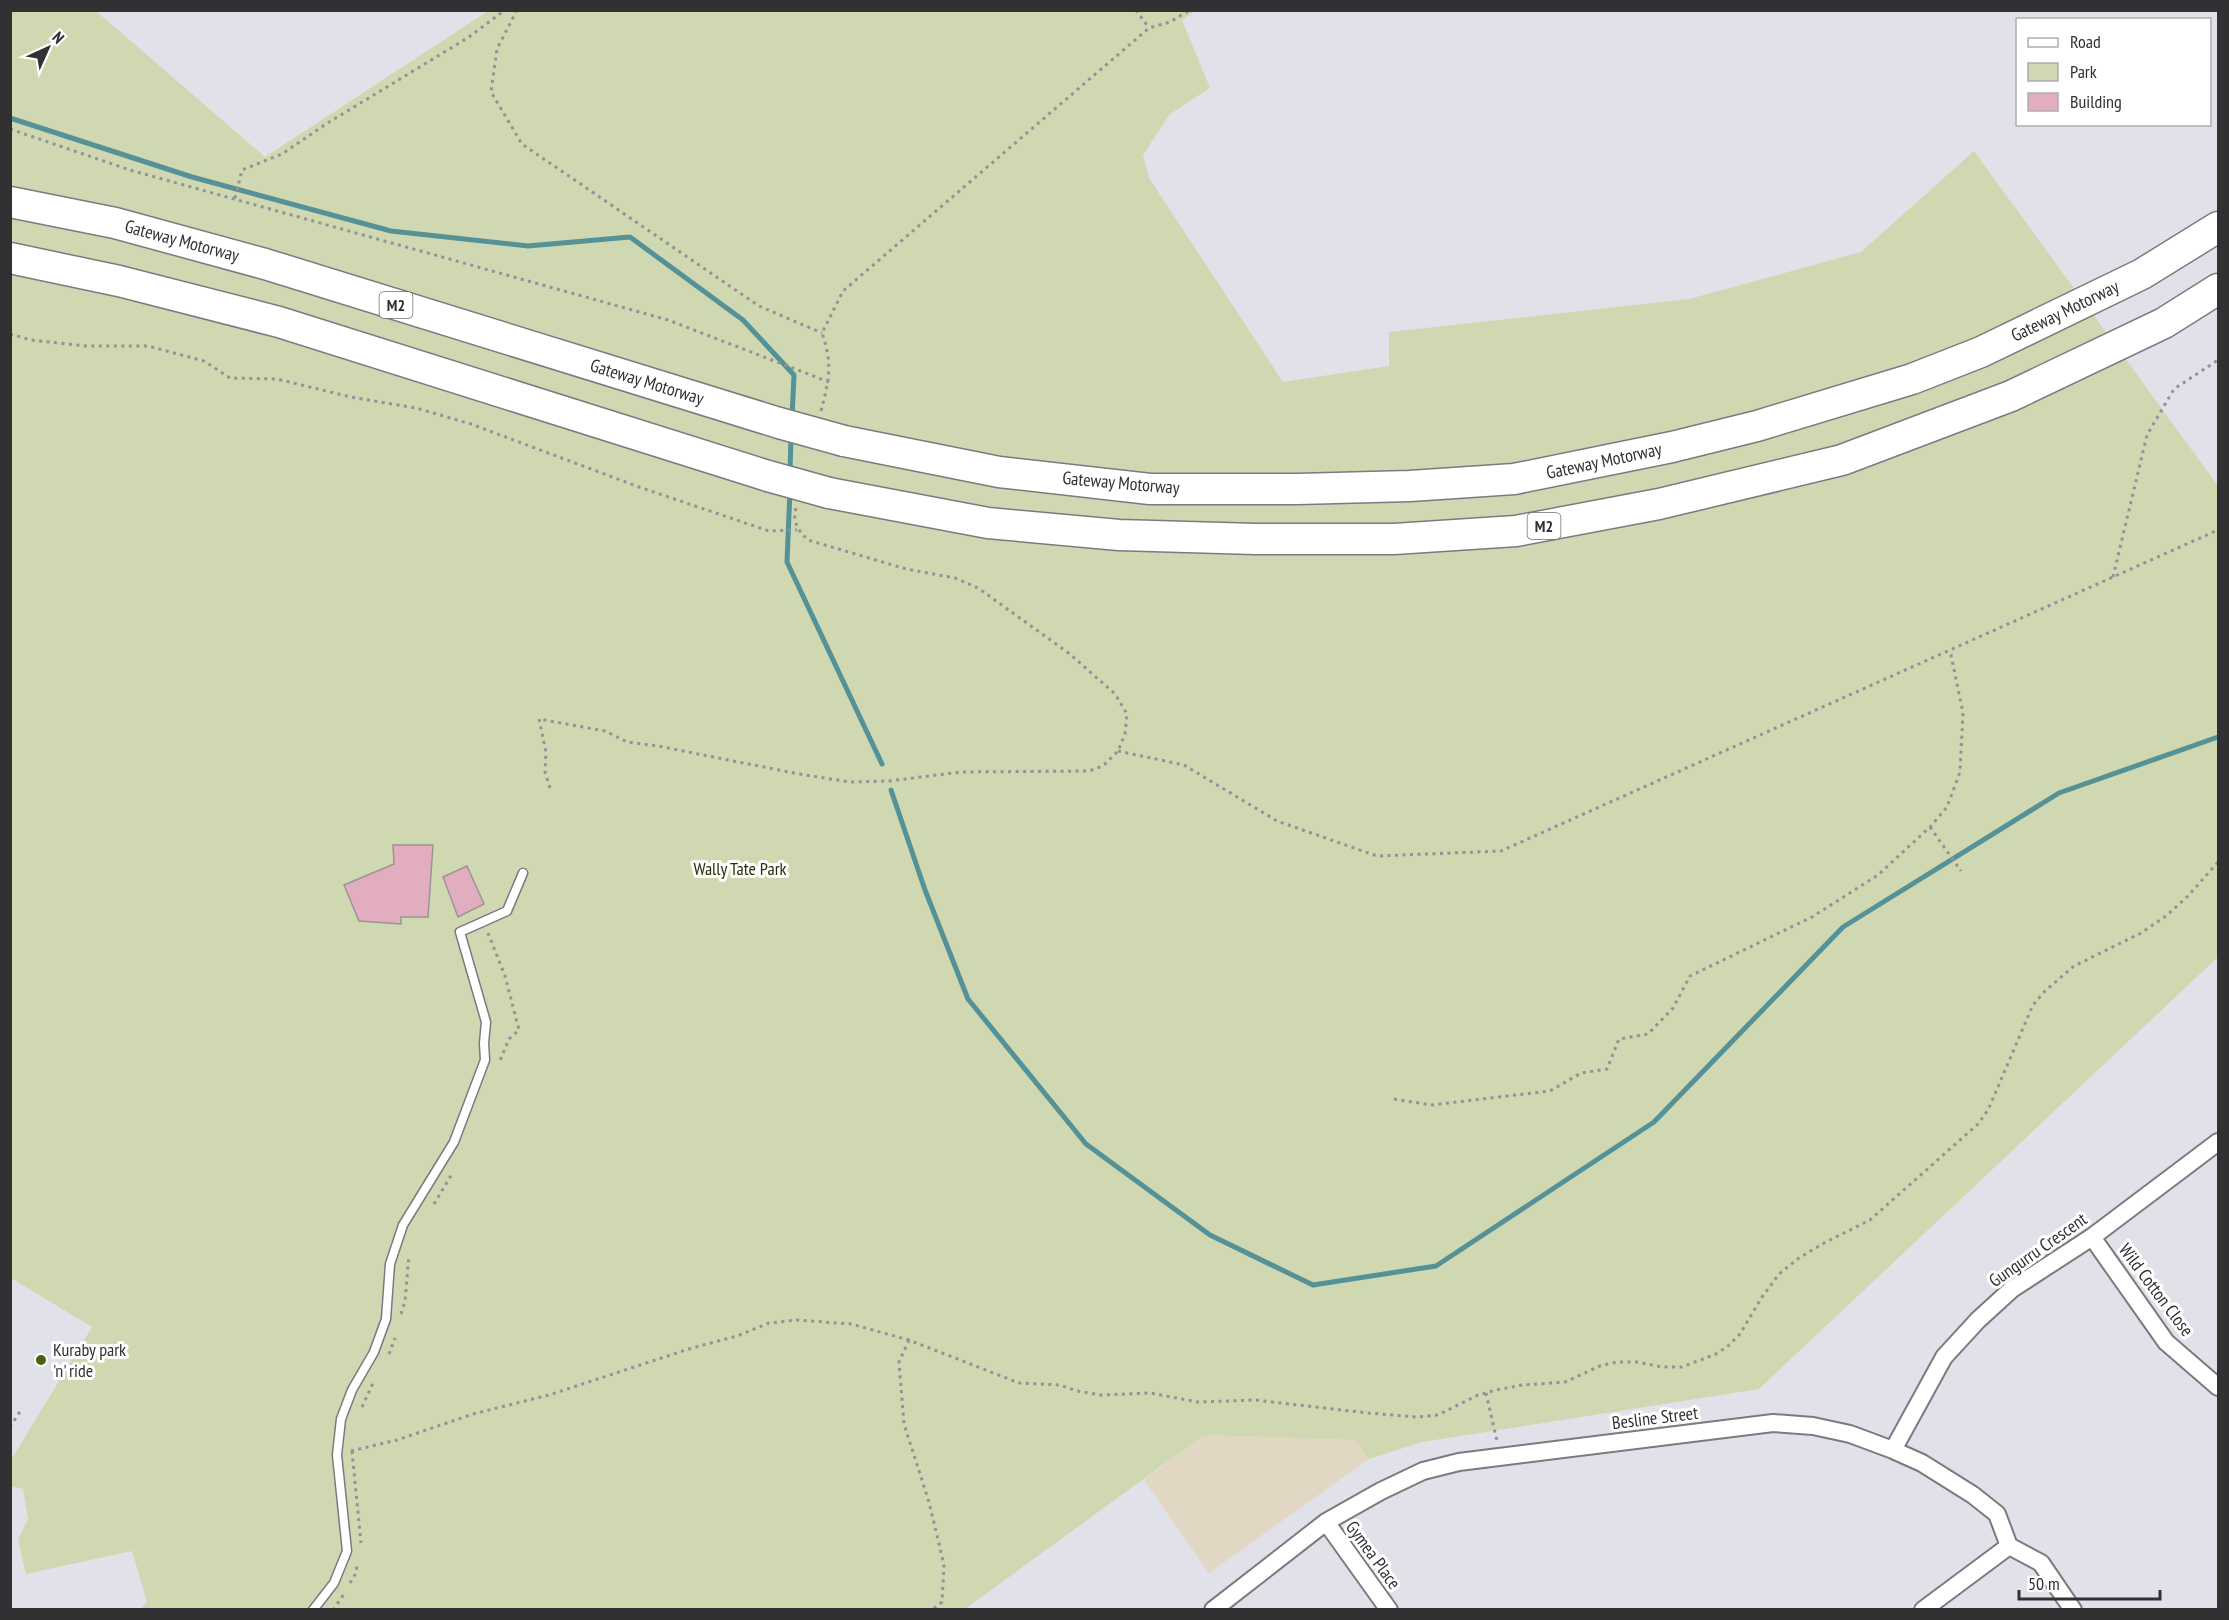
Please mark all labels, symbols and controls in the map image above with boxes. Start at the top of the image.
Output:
north arrow [18,18,78,78]
legend [2016,18,2211,126]
text: N [48,27,69,48]
text: Road [2070,30,2101,53]
text: Park [2070,60,2097,83]
text: Building [2070,90,2122,113]
street label: Gateway Motorway [122,214,242,267]
street label: Gateway Motorway [2007,274,2123,347]
road number: M2 [380,292,412,318]
street label: Gateway Motorway [588,353,707,410]
street label: Gateway Motorway [1544,437,1664,484]
street label: Gateway Motorway [1062,466,1181,499]
road number: M2 [1528,513,1560,539]
park label: Wally Tate Park [693,857,787,880]
street label: Gungurru Crescent [1984,1207,2091,1292]
street label: Wild Cotton Close [2114,1239,2199,1341]
place label: Kuraby park 'n' ride [53,1338,126,1382]
marker: Kuraby park 'n' ride [34,1353,48,1367]
street label: Besline Street [1611,1401,1699,1434]
street label: Gymea Place [1341,1516,1406,1593]
scale bar [2019,1563,2160,1601]
text: 50 m [2028,1572,2060,1595]

